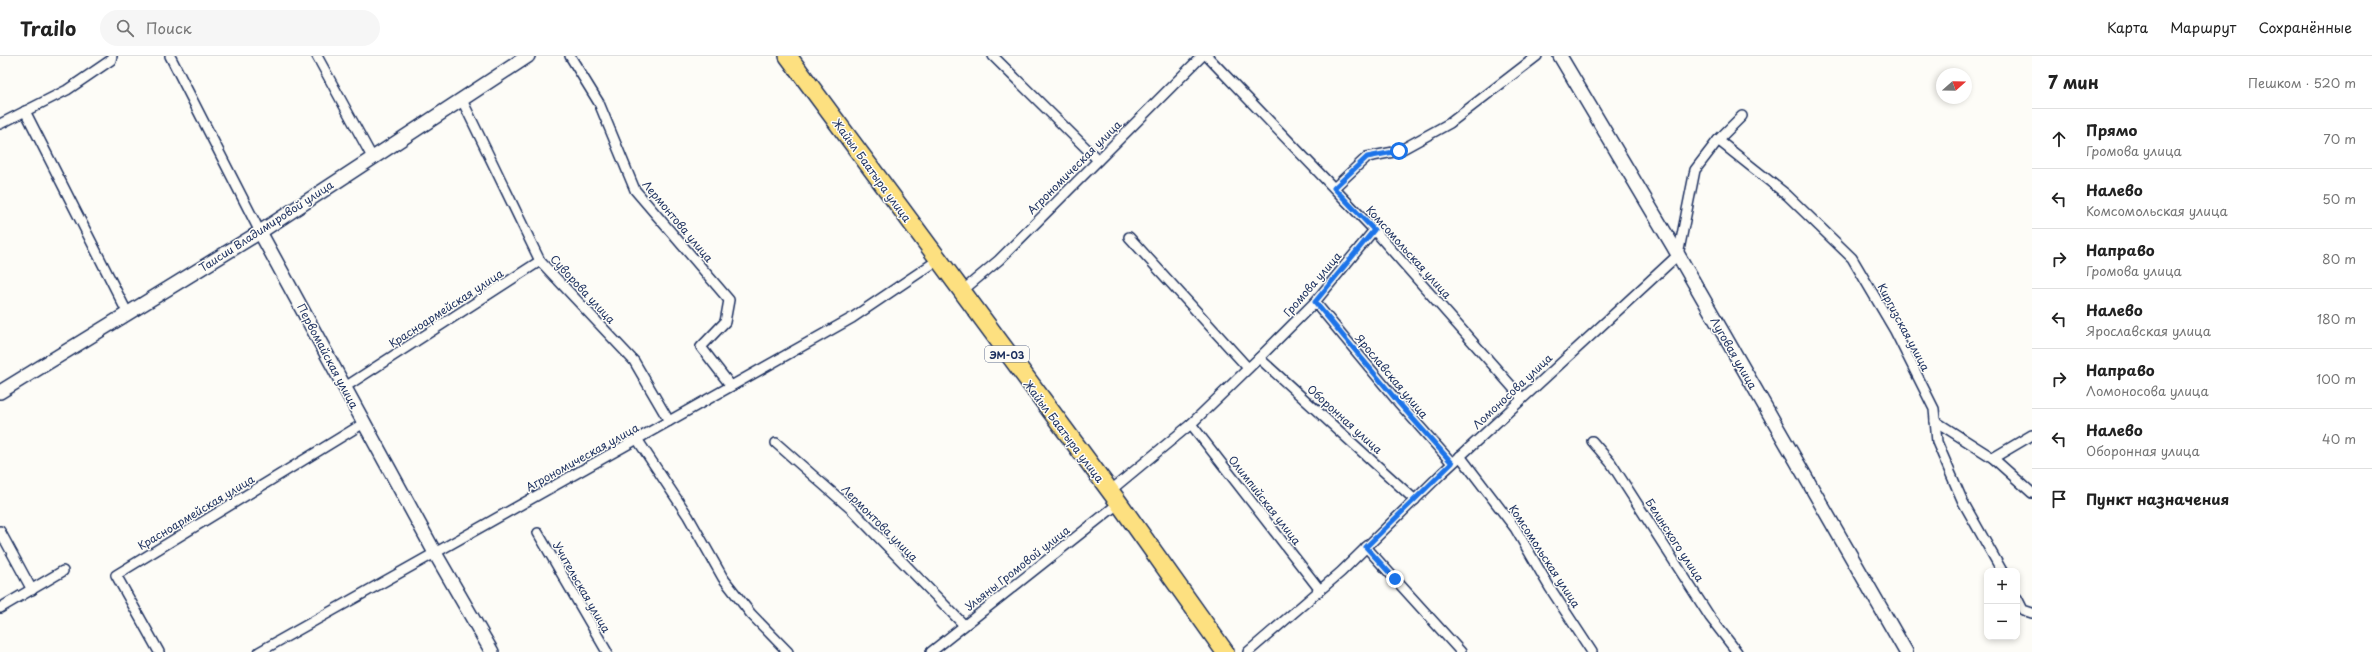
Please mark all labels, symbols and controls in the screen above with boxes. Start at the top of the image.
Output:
search box [100,10,380,46]
text: Trailo [20,14,76,42]
text: Поиск [146,16,192,39]
icon: search [114,17,136,39]
text: Карта [2107,17,2148,38]
text: Маршрут [2170,17,2236,38]
text: Сохранённые [2258,17,2352,38]
north arrow [1936,68,1972,104]
text: 7 мин [2048,69,2099,95]
text: Пешком · 520 m [2248,73,2356,92]
street label: Жайыл Баатыра улица [829,115,916,225]
street label: Агрономическая улица [1023,116,1125,218]
text: Прямо [2086,118,2137,141]
icon: ahead [2048,128,2070,150]
text: 70 m [2323,129,2356,148]
text: Громова улица [2086,141,2182,160]
route start [1390,142,1408,160]
street label: Таисии Владимировой улица [195,176,337,276]
street label: Лермонтова улица [639,176,717,266]
text: Налево [2086,178,2143,201]
icon: left [2048,188,2070,210]
text: 50 m [2322,189,2356,208]
text: Комсомольская улица [2086,201,2228,220]
street label: Комсомольская улица [1363,202,1455,302]
text: Направо [2086,238,2155,261]
street label: Громова улица [1279,248,1345,320]
icon: right [2048,248,2070,270]
text: 80 m [2322,249,2356,268]
street label: Суворова улица [547,251,620,327]
text: Громова улица [2086,261,2182,280]
street label: Красноармейская улица [385,264,507,351]
street label: Киргизская улица [1874,280,1934,374]
text: Налево [2086,298,2143,321]
street label: Первомайская улица [293,300,363,412]
icon: left [2048,308,2070,330]
text: 180 m [2317,309,2356,328]
street label: Луговая улица [1706,314,1762,392]
text: Ярославская улица [2086,321,2211,340]
street label: Ярославская улица [1351,329,1433,422]
road number: ЭМ-03 [985,346,1029,362]
street label: Ломоносова улица [1468,349,1556,433]
text: Направо [2086,358,2155,381]
icon: right [2048,368,2070,390]
text: 100 m [2316,369,2356,388]
street label: Жайыл Баатыра улица [1020,376,1108,486]
street label: Оборонная улица [1304,381,1386,458]
text: Ломоносова улица [2086,381,2209,400]
text: Налево [2086,418,2143,441]
street label: Агрономическая улица [522,419,642,495]
icon: left [2048,428,2070,450]
text: 40 m [2322,429,2356,448]
text: Оборонная улица [2086,441,2200,460]
street label: Олимпийская улица [1225,452,1305,548]
street label: Красноармейская улица [134,470,258,554]
street label: Лермонтова улица [838,481,922,565]
text: Пункт назначения [2086,487,2229,510]
icon: arrive [2048,488,2070,510]
street label: Белинского улица [1642,495,1708,585]
street label: Комсомольская улица [1505,501,1585,611]
street label: Ульяны Громовой улица [961,522,1073,614]
street label: Учительская улица [549,538,615,636]
map controls [1984,568,2020,640]
button: + [1984,568,2020,604]
route end [1386,570,1404,588]
button: − [1984,604,2020,640]

